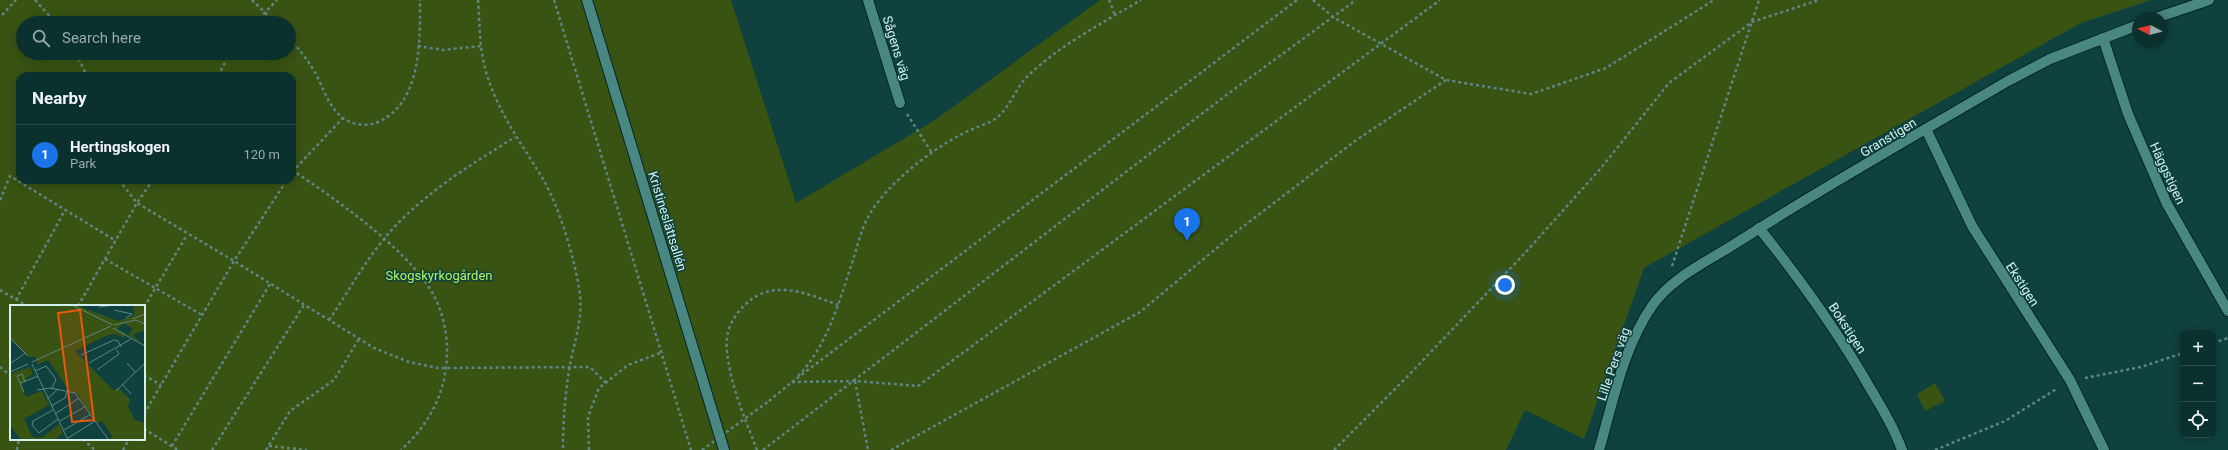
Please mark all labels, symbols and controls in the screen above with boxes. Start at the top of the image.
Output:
north arrow [2132,12,2168,48]
street label: Sågens väg [880,14,913,82]
search box [16,16,296,60]
icon: search [30,27,52,49]
text: Search here [62,29,141,47]
text: Nearby [32,88,87,108]
street label: Granstigen [1857,115,1919,160]
text: Hertingskogen [70,138,170,156]
street label: Häggstigen [2147,140,2188,206]
text: 1 [41,147,49,162]
text: 120 m [243,147,280,162]
text: Park [70,156,96,171]
street label: Kristineslättsallén [645,169,690,273]
pin: 1 [1174,208,1200,241]
street label: Ekstigen [2003,259,2042,309]
park label: Skogskyrkogården [386,268,492,283]
your location [1495,275,1515,295]
street label: Bokstigen [1826,300,1870,357]
inset map [10,305,145,440]
street label: Lille Pers väg [1594,326,1633,403]
map controls [2180,330,2216,438]
button: + [2180,330,2216,366]
button: − [2180,366,2216,402]
button: locate [2180,402,2216,438]

